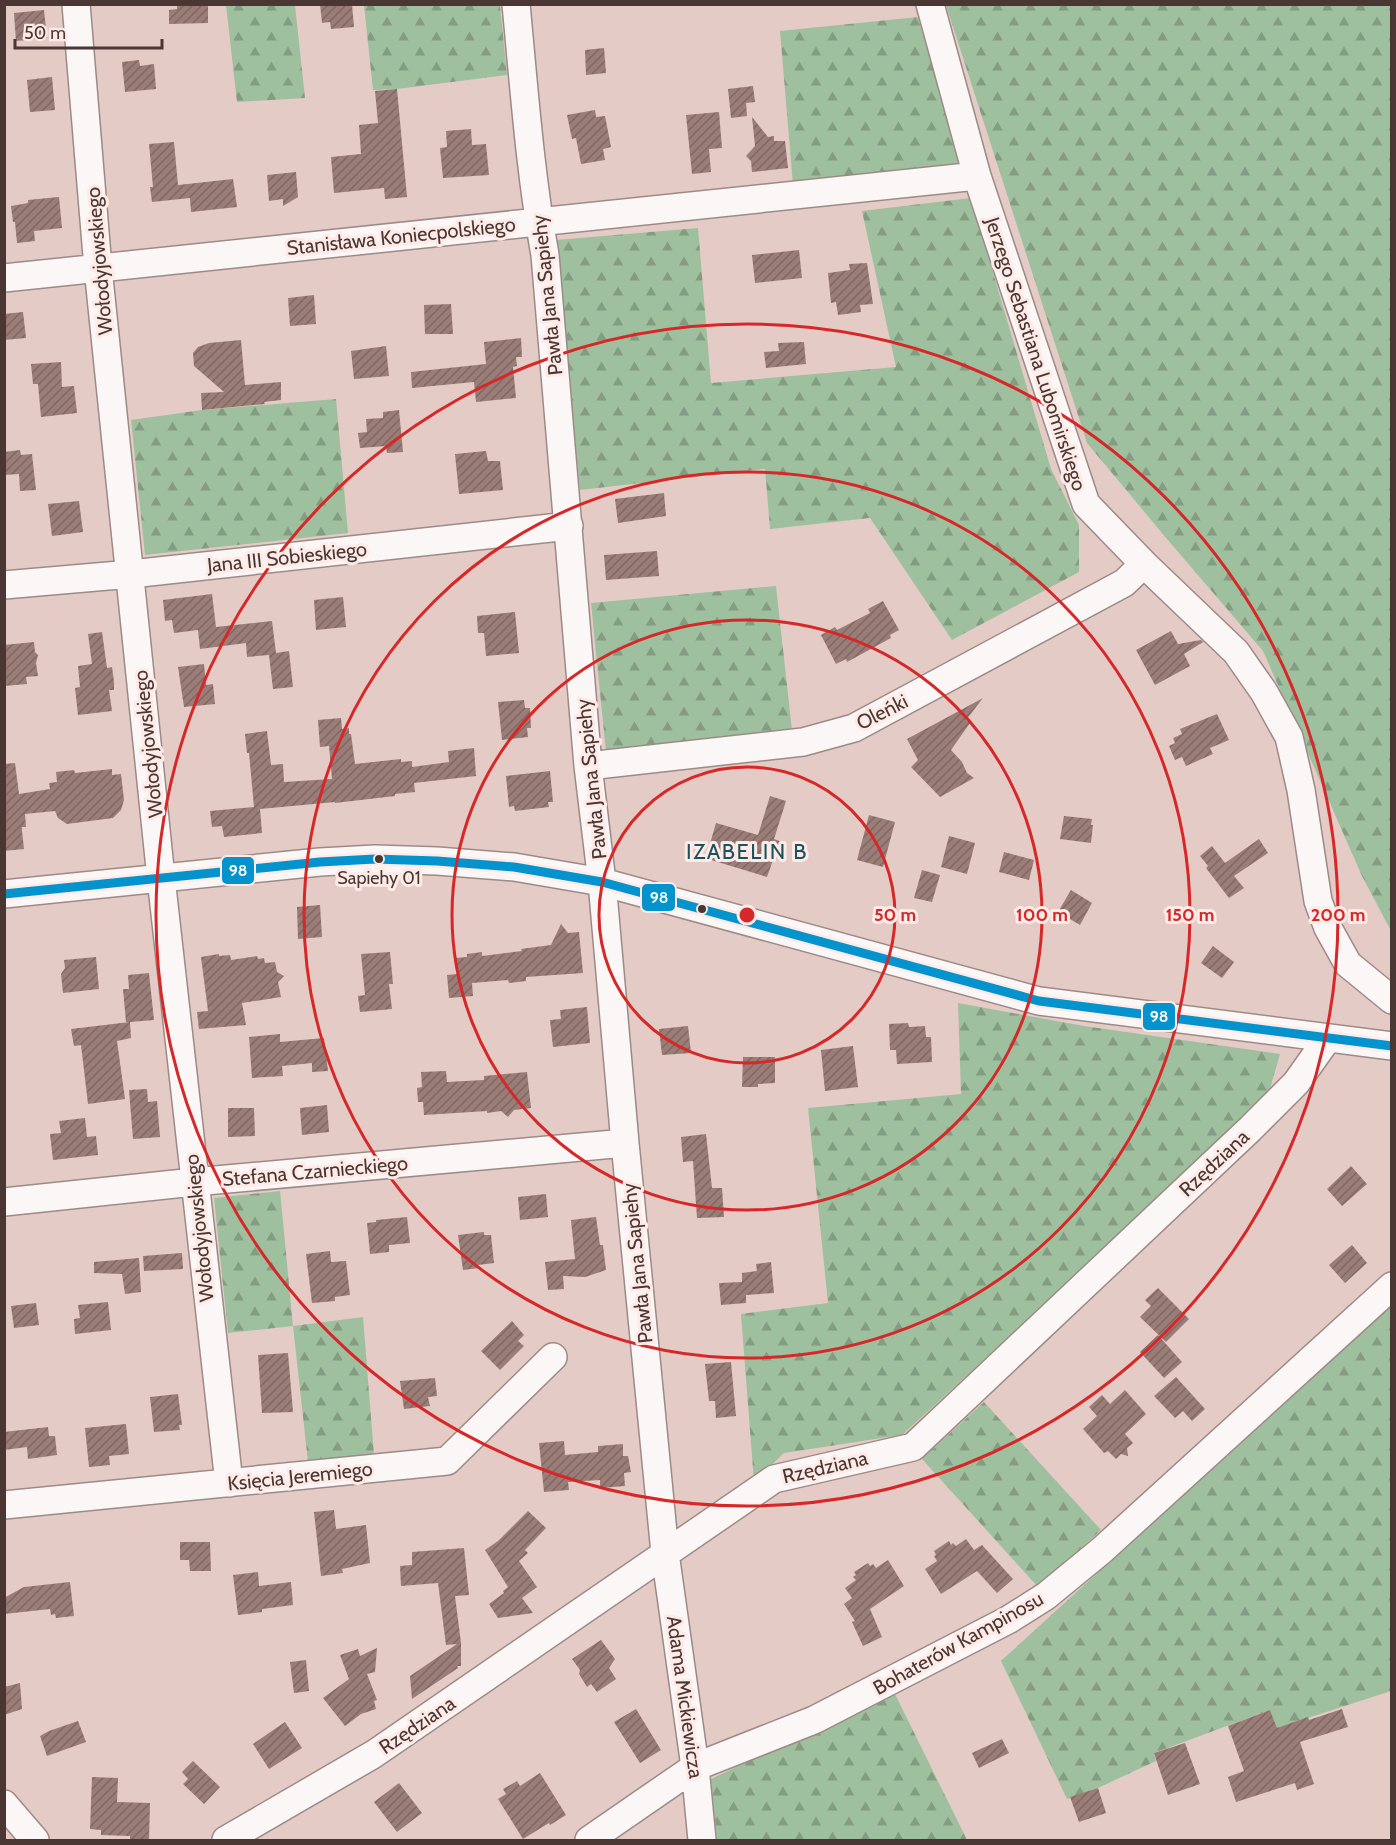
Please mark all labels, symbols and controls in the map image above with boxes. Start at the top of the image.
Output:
scale bar [15,12,162,50]
text: 50 m [24,22,66,44]
street label: Wołodyjowskiego [81,186,117,336]
street label: Stanisława Koniecpolskiego [285,212,517,260]
street label: Jerzego Sebastiana Lubomirskiego [980,213,1092,494]
street label: Pawła Jana Sapiehy [527,214,567,376]
street label: Jana III Sobieskiego [205,537,368,577]
street label: Wołodyjowskiego [128,669,168,819]
street label: Oleńki [852,689,912,735]
street label: Pawła Jana Sapiehy [571,698,611,860]
district label: IZABELIN B [686,838,808,865]
marker: Sapiehy 01 [373,853,385,865]
line badge: 98 [221,856,255,885]
text: 98 [229,861,247,880]
place label: Sapiehy 01 [337,867,421,889]
line badge: 98 [641,883,676,912]
text: 98 [650,888,668,907]
unlabelled marker [696,903,708,915]
text: 50 m [874,904,916,926]
text: 100 m [1016,904,1068,926]
text: 150 m [1166,904,1214,926]
text: 200 m [1311,904,1365,926]
centre of rings [737,905,757,925]
line badge: 98 [1142,1002,1176,1031]
text: 98 [1150,1007,1168,1026]
street label: Rzędziana [1174,1124,1254,1201]
street label: Stefana Czarnieckiego [221,1151,409,1191]
street label: Wołodyjowskiego [179,1153,219,1303]
street label: Pawła Jana Sapiehy [617,1182,657,1344]
street label: Rzędziana [780,1445,870,1488]
street label: Księcia Jeremiego [226,1456,374,1496]
street label: Bohaterów Kampinosu [869,1586,1047,1700]
street label: Adama Mickiewicza [662,1614,708,1780]
street label: Rzędziana [374,1691,460,1759]

